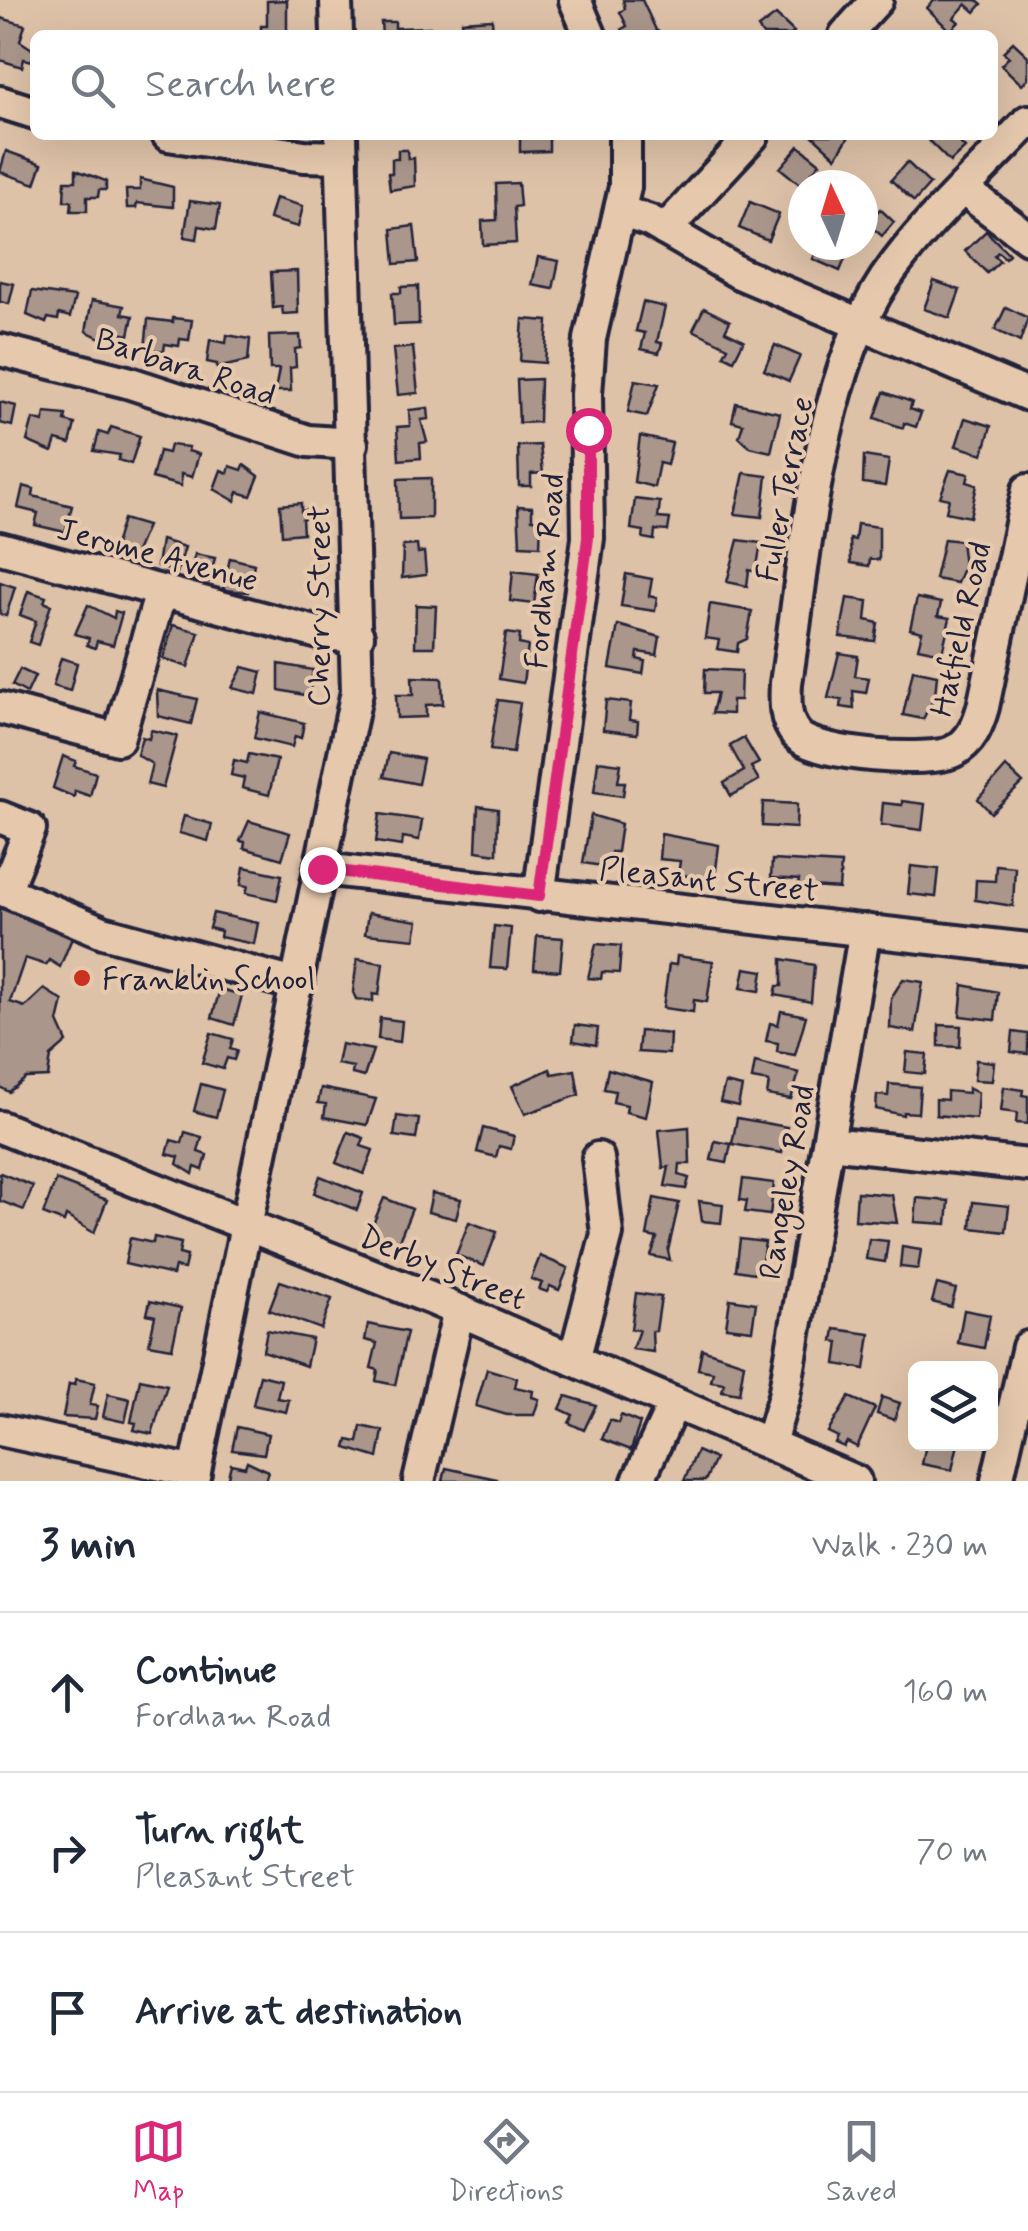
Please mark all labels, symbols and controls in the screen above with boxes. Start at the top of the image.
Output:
search box [30,30,998,140]
icon: search [65,58,120,113]
text: Search here [145,61,336,110]
north arrow [788,170,878,260]
street label: Barbara Road [90,319,281,417]
street label: Fuller Terrace [747,393,825,586]
route start [566,408,612,454]
street label: Fordham Road [517,472,575,671]
street label: Cherry Street [299,505,341,707]
street label: Jerome Avenue [53,509,262,603]
street label: Hatfield Road [921,538,1002,721]
route end [300,847,346,893]
street label: Pleasant Street [597,849,820,913]
place label: Franklin School [102,959,316,1001]
marker: Franklin School [71,967,93,989]
street label: Rangeley Road [750,1082,828,1283]
street label: Derby Street [353,1216,532,1321]
map controls [908,1361,998,1451]
button: layers [908,1361,998,1451]
text: 3 min [40,1519,137,1574]
text: Walk · 230 m [812,1525,988,1567]
text: Continue [135,1647,277,1696]
icon: ahead [40,1665,95,1720]
text: 160 m [903,1671,988,1713]
text: Fordham Road [135,1696,331,1738]
text: Turn right [135,1807,304,1856]
icon: right [40,1825,95,1880]
text: 70 m [916,1831,988,1873]
text: Pleasant Street [135,1856,355,1898]
icon: arrive [40,1985,95,2040]
text: Arrive at destination [135,1988,462,2037]
tab: Map [131,2114,186,2211]
tab: Directions [449,2114,564,2211]
tab: Saved [826,2114,897,2211]

